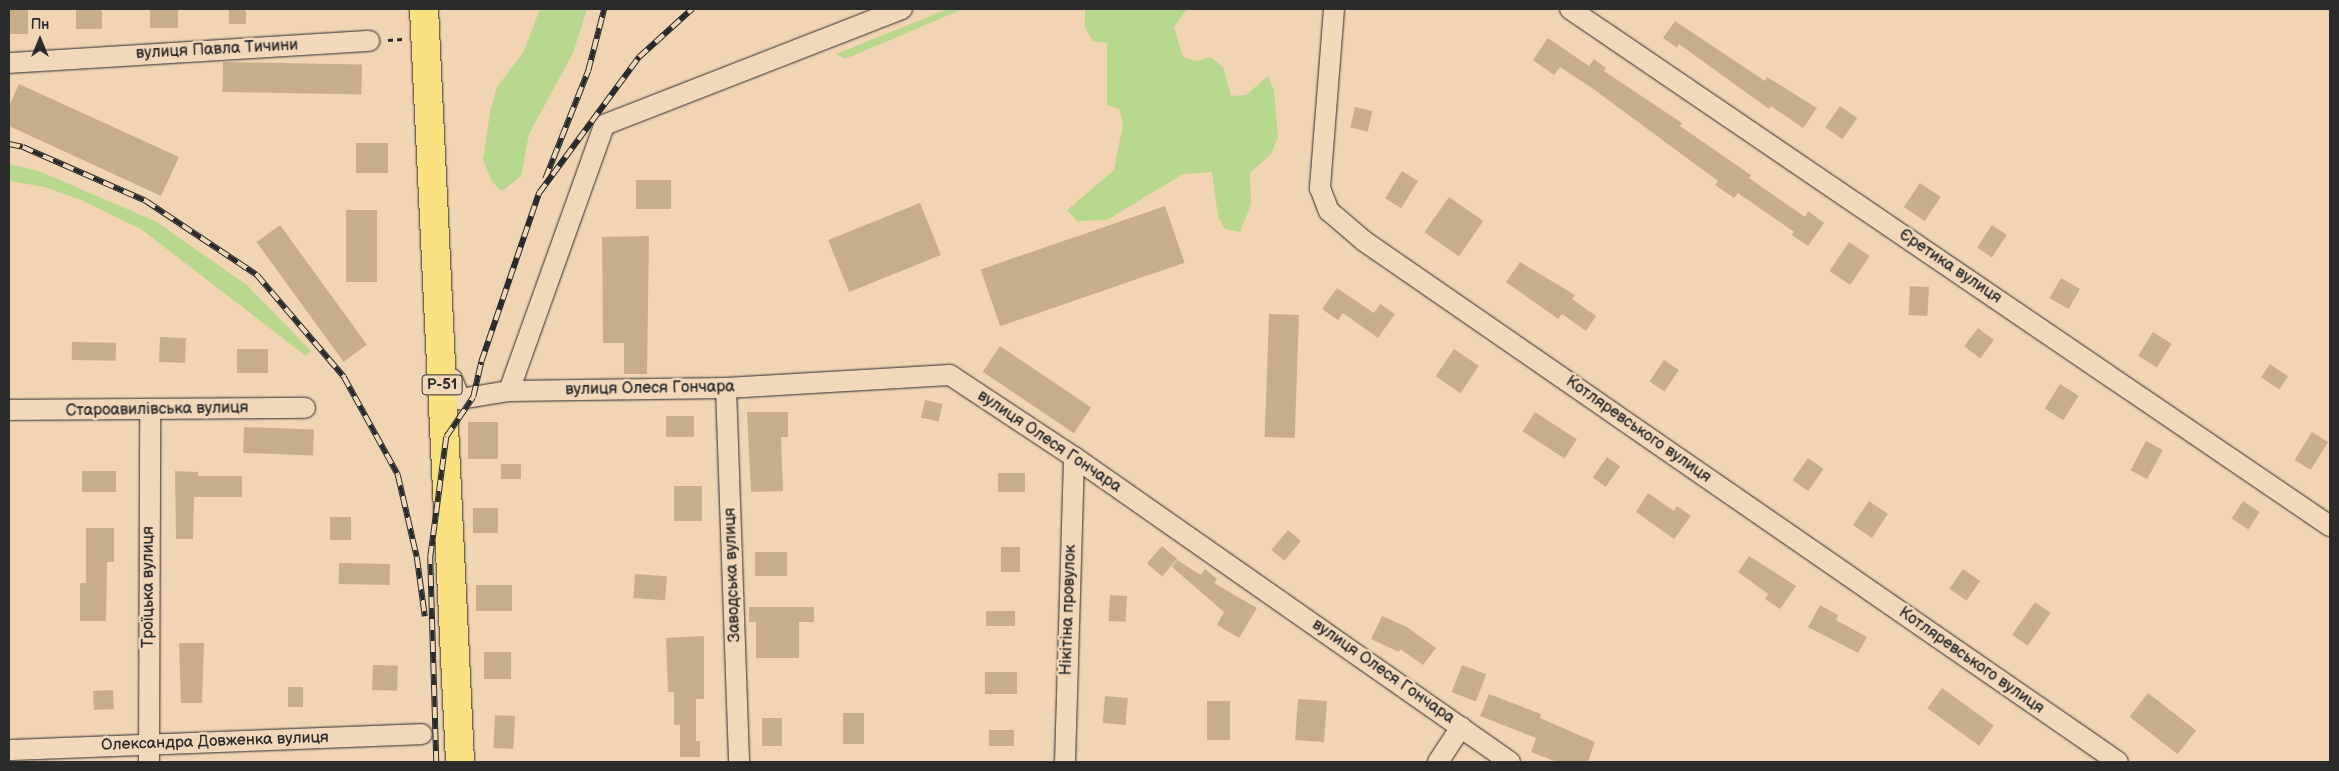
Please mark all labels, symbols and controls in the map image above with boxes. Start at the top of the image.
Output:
north arrow [15,15,65,65]
text: Пн [31,16,49,33]
street label: вулиця Павла Тичини [135,36,299,64]
street label: Єретика вулиця [1895,226,2005,308]
road number: Р-51 [421,372,463,398]
street label: Котляревського вулиця [1562,373,1714,487]
street label: вулиця Олеся Гончара [565,378,735,400]
street label: вулиця Олеся Гончара [973,387,1125,497]
street label: Староавилівська вулиця [65,399,249,421]
street label: Заводська вулиця [721,507,745,643]
street label: Троїцька вулиця [139,526,159,648]
street label: Нікітіна провулок [1057,544,1081,676]
street label: Котляревського вулиця [1895,604,2047,718]
street label: вулиця Олеся Гончара [1308,616,1458,728]
street label: Олександра Довженка вулиця [101,728,329,756]

